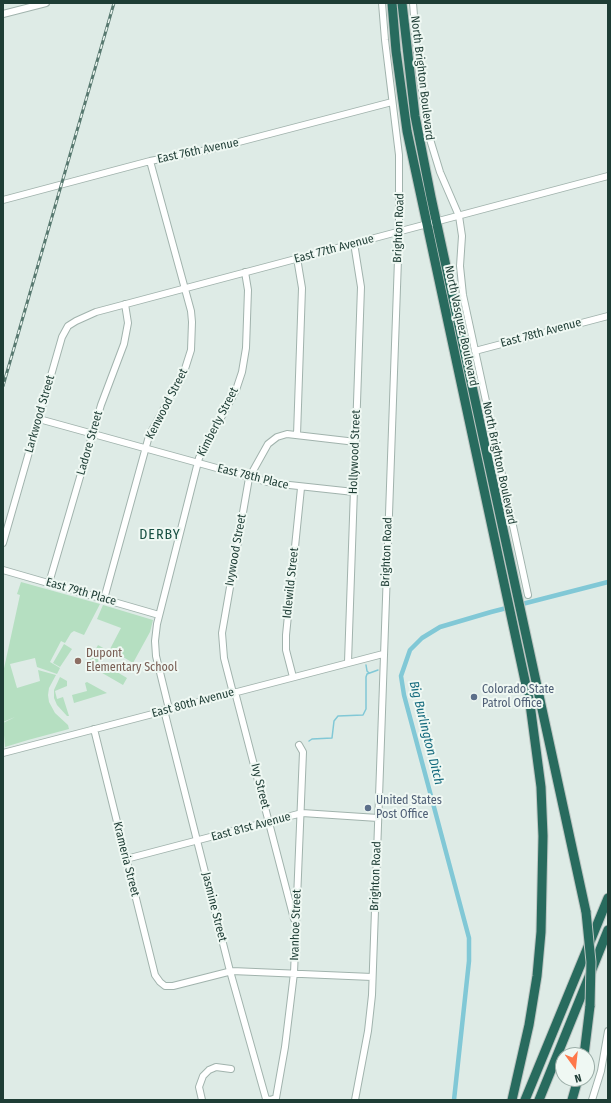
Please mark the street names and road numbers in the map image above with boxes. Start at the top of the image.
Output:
street label: North Brighton Boulevard [407,15,437,141]
street label: East 76th Avenue [156,135,240,167]
street label: Brighton Road [391,193,407,263]
street label: East 77th Avenue [293,231,375,267]
street label: North Vasquez Boulevard [441,264,481,388]
street label: East 78th Avenue [499,315,583,351]
street label: Kenwood Street [143,366,191,442]
street label: Larkwood Street [22,373,58,455]
street label: Kimberly Street [194,385,242,459]
street label: North Brighton Boulevard [479,400,519,526]
street label: Ladore Street [74,409,106,477]
street label: Hollywood Street [346,410,364,494]
street label: East 78th Place [216,461,290,493]
street label: Ivywood Street [223,513,249,587]
street label: Brighton Road [379,517,395,587]
street label: Idlewild Street [280,547,302,619]
street label: East 79th Place [44,575,118,609]
street label: East 80th Avenue [150,685,236,721]
street label: Ivy Street [247,762,273,810]
street label: East 81st Avenue [210,810,292,844]
street label: Krameria Street [110,820,142,898]
street label: Brighton Road [368,841,384,911]
street label: Jasmine Street [198,871,230,943]
street label: Ivanhoe Street [288,889,304,961]

